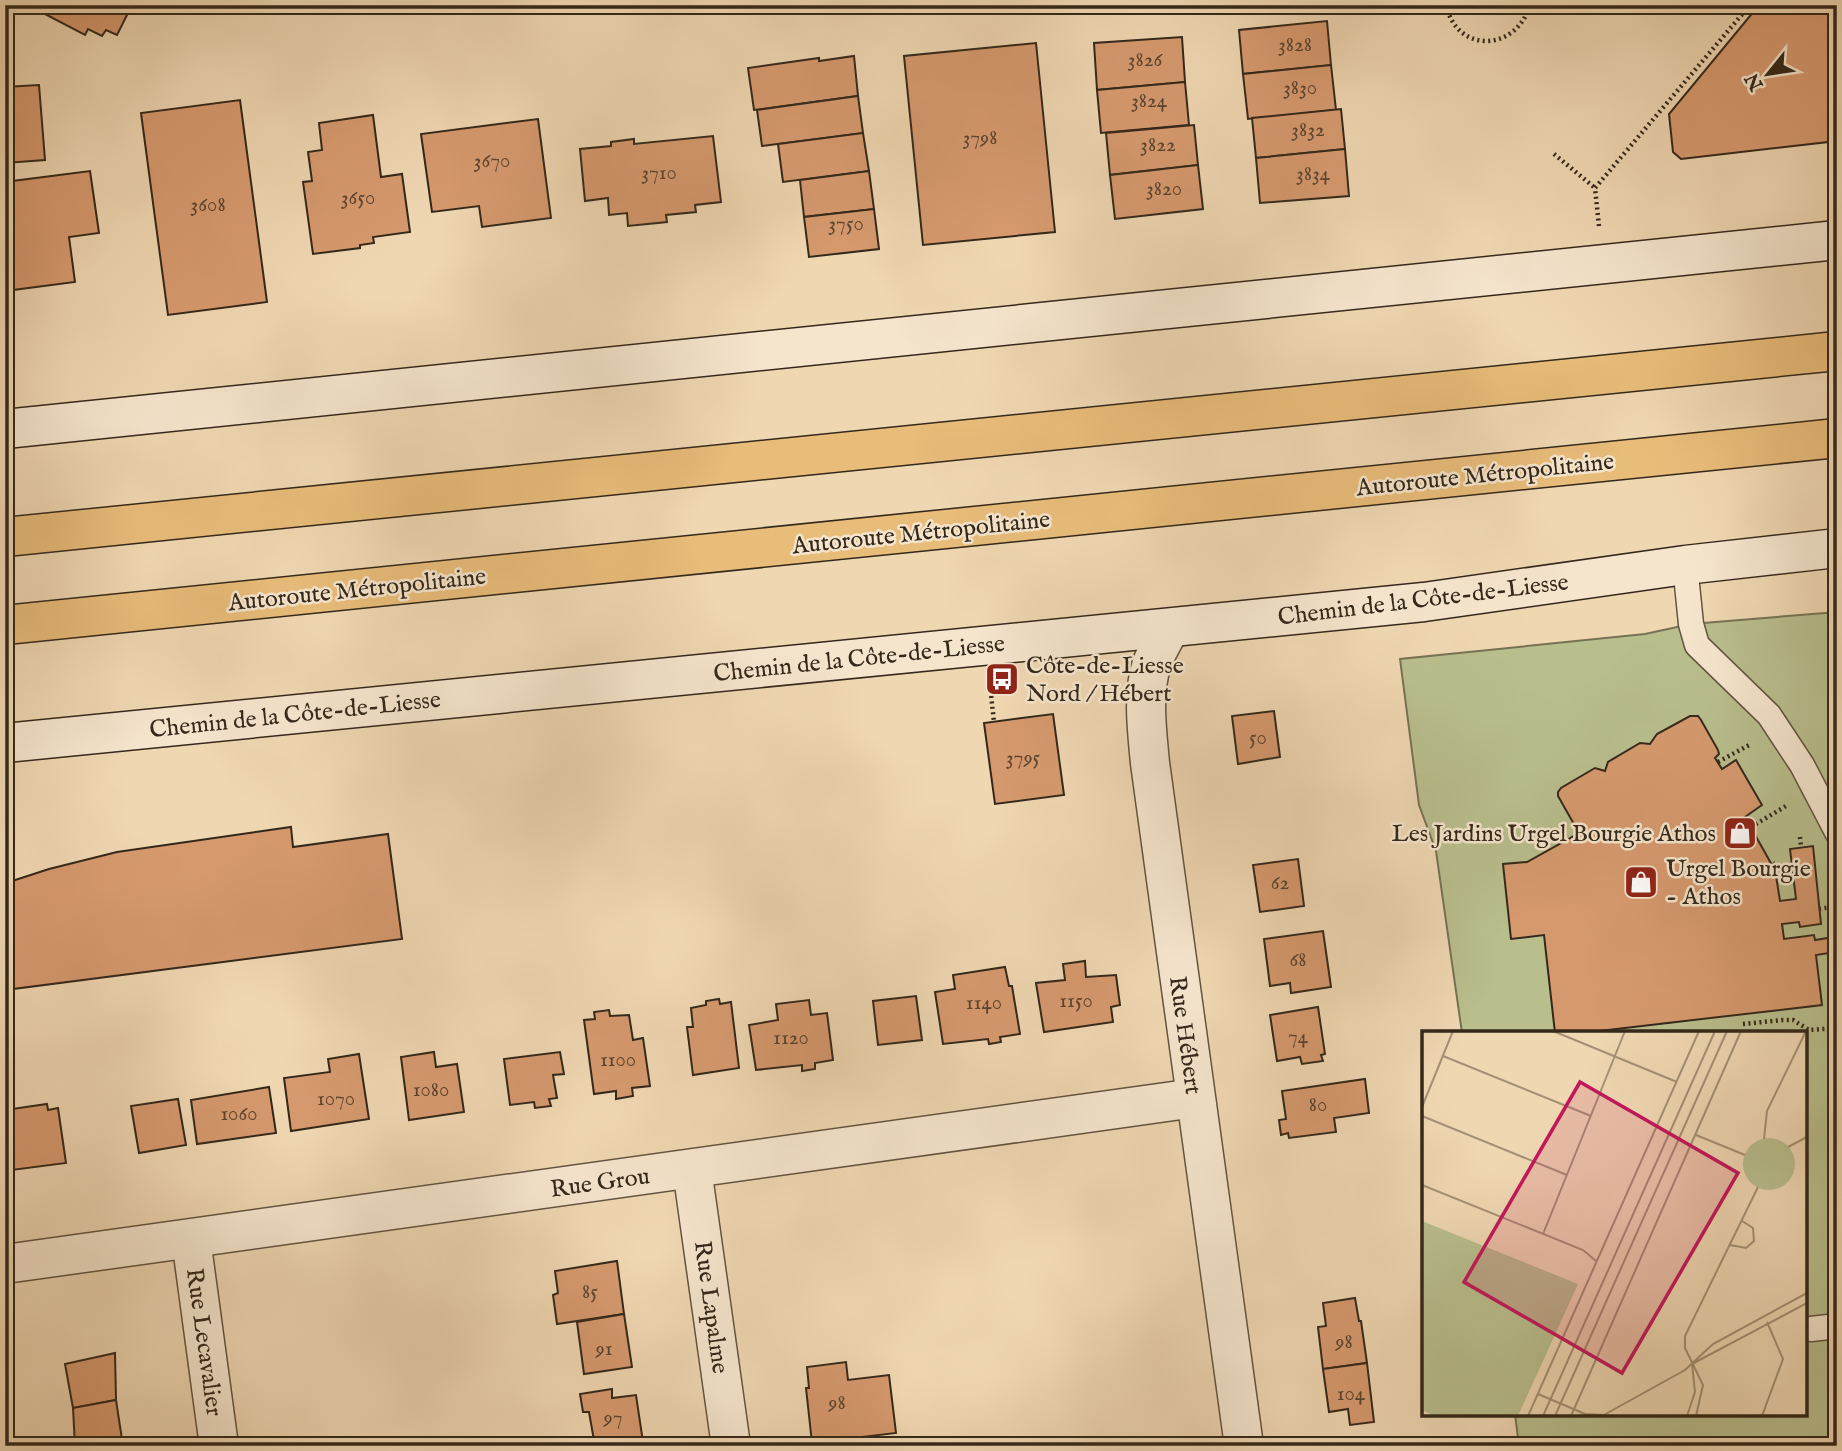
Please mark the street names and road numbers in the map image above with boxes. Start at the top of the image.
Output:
street label: Autoroute Métropolitaine [1354,447,1616,505]
street label: Autoroute Métropolitaine [790,505,1052,563]
street label: Autoroute Métropolitaine [226,562,488,620]
street label: Chemin de la Côte-de-Liesse [1276,567,1570,634]
street label: Chemin de la Côte-de-Liesse [712,629,1006,690]
street label: Chemin de la Côte-de-Liesse [148,685,442,746]
street label: Rue Hébert [1161,974,1208,1096]
street label: Rue Grou [549,1161,652,1206]
street label: Rue Lapalme [686,1239,735,1376]
street label: Rue Lecavalier [178,1266,229,1418]

